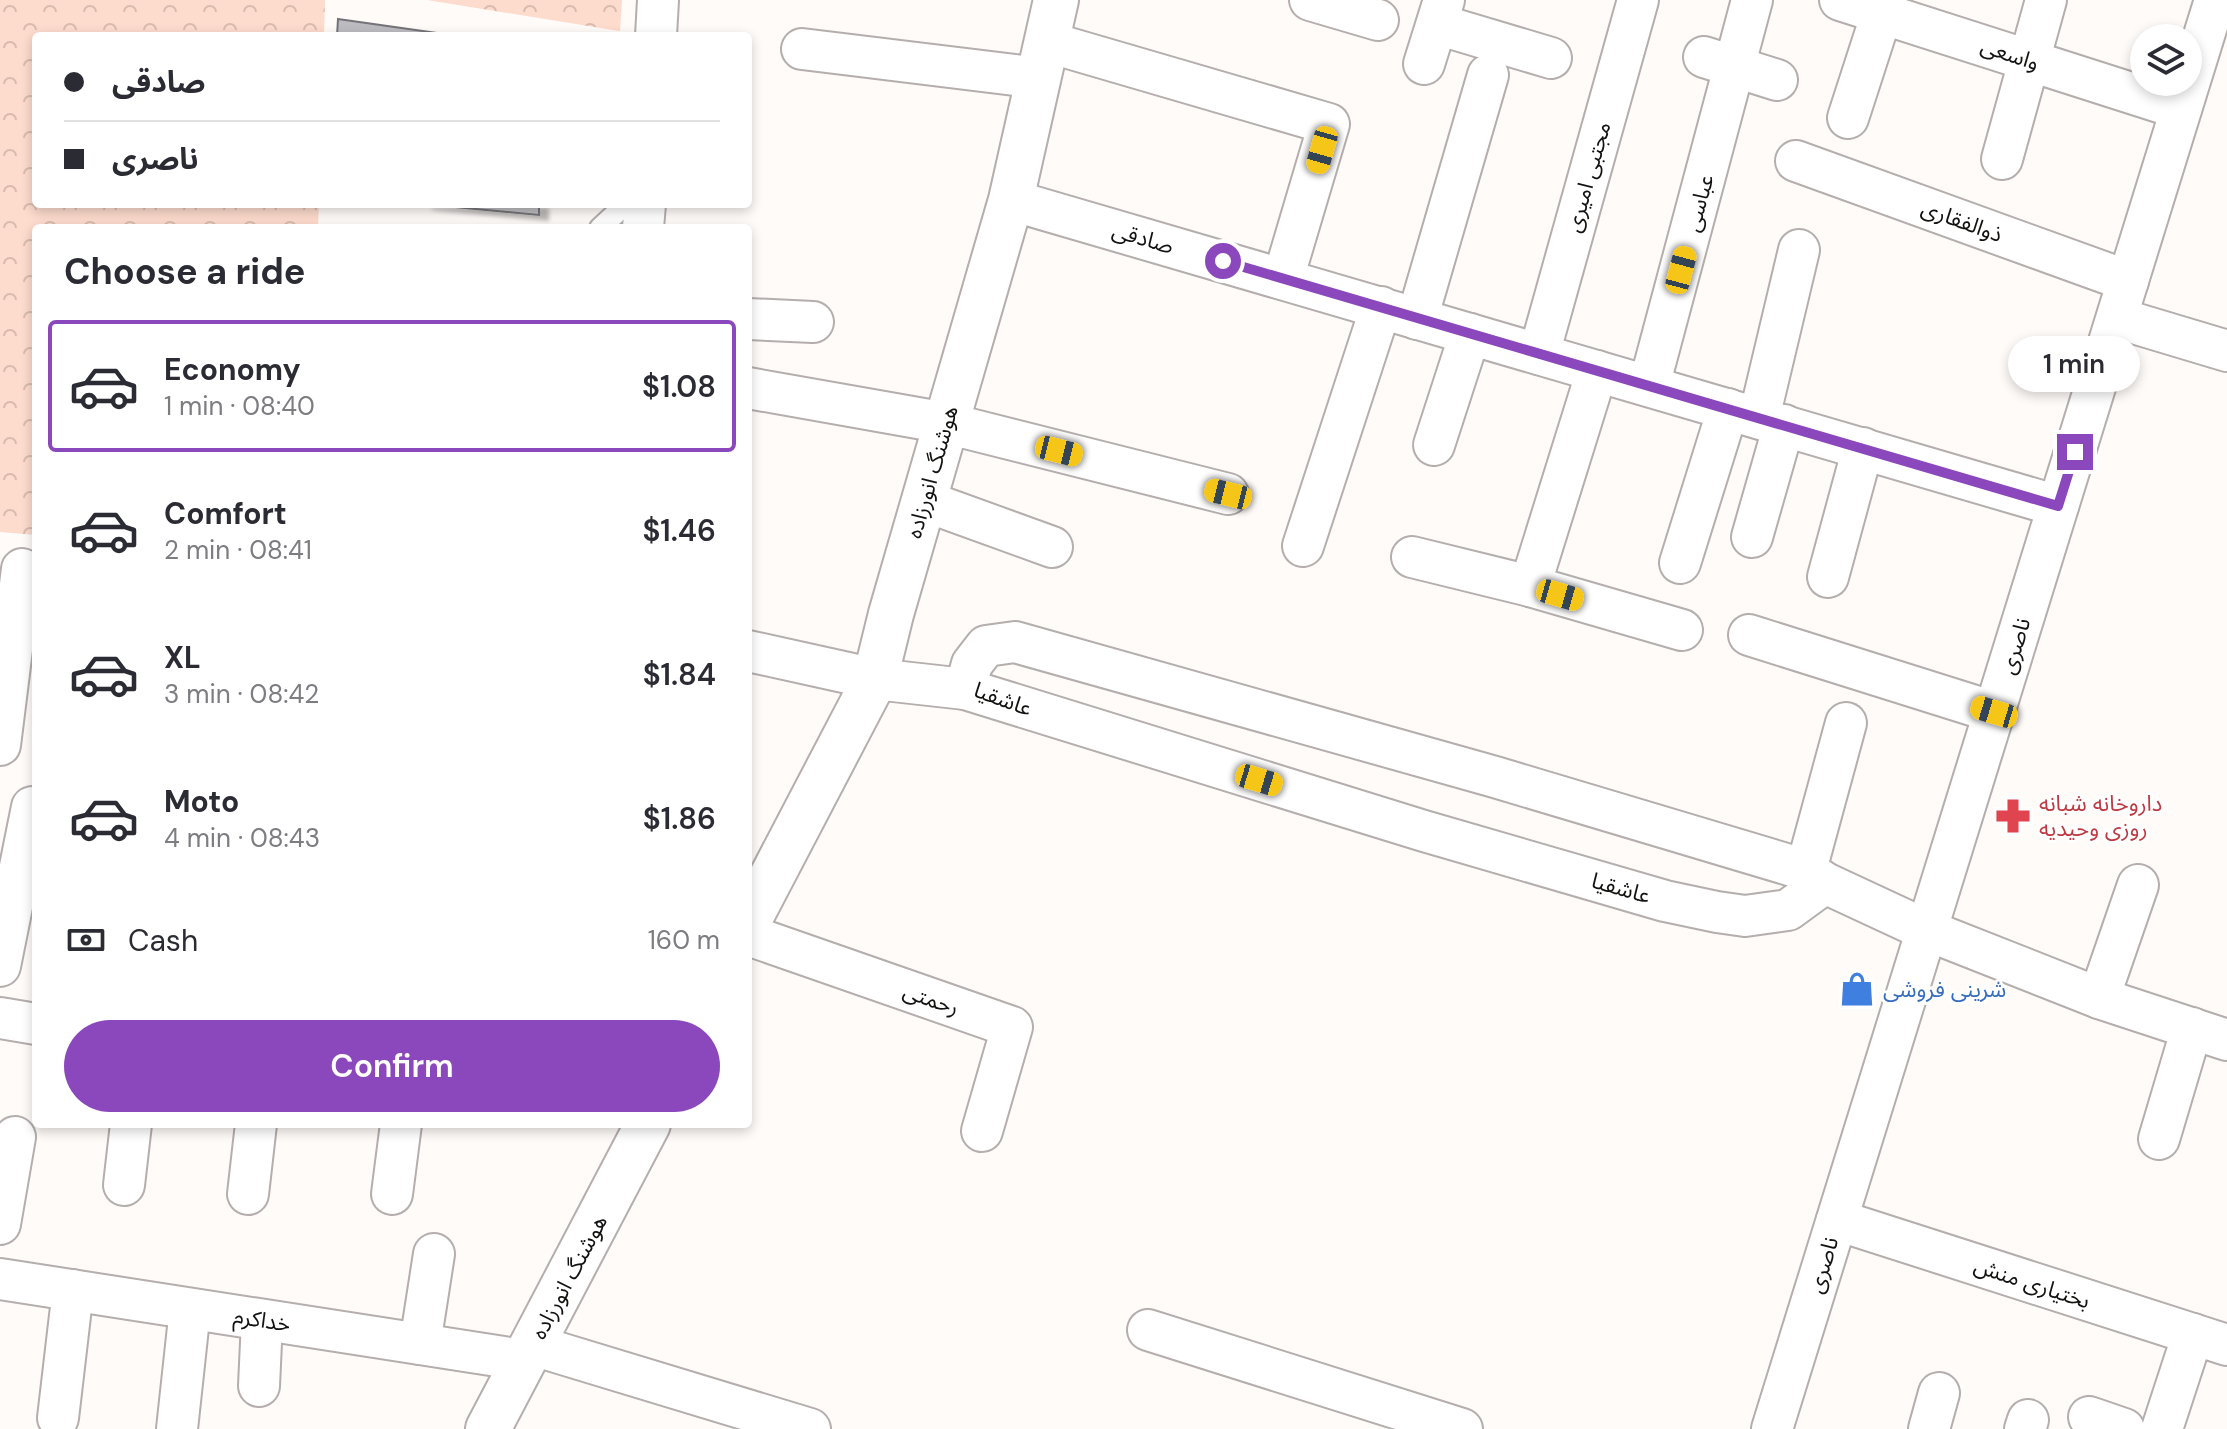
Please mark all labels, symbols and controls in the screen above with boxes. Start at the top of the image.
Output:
map controls [2130,24,2202,96]
button: layers [2130,24,2202,96]
street label: واسعی [1977,31,2043,77]
text: صادقی [112,62,205,101]
street label: مجتبی امیری [1558,118,1618,236]
car [1304,124,1340,176]
text: ناصری [112,139,198,178]
street label: عباسی [1677,171,1721,235]
street label: ذوالفقاری [1917,193,2007,249]
street label: صادقی [1109,215,1177,261]
route start [1205,243,1241,279]
car [1663,244,1699,296]
text: Choose a ride [64,248,305,295]
callout: 1 min [2009,336,2141,392]
text: 1 min [2043,347,2105,381]
icon: car [68,350,140,422]
text: Economy [164,350,301,389]
text: $1.08 [642,367,716,406]
text: 1 min · 08:40 [164,389,315,423]
street label: هوشنگ انورزاده [899,402,965,542]
car [1033,434,1085,468]
route end [2057,434,2093,470]
car [1202,477,1254,511]
icon: car [68,494,140,566]
text: Comfort [164,494,287,533]
text: $1.46 [642,511,716,550]
text: 2 min · 08:41 [164,533,312,567]
car [1534,577,1586,613]
street label: ناصری [1993,614,2037,678]
icon: car [68,638,140,710]
text: XL [164,638,201,677]
text: $1.84 [643,655,716,694]
street label: عاشقیا [970,675,1036,723]
text: 3 min · 08:42 [164,677,319,711]
car [1968,694,2020,730]
car [1233,762,1285,798]
icon: car [68,782,140,854]
text: Moto [164,782,239,821]
place label: داروخانه شبانه روزی وحیدیه [2039,789,2162,843]
pharmacy icon: داروخانه شبانه روزی وحیدیه [1994,797,2032,835]
text: $1.86 [643,799,716,838]
text: 4 min · 08:43 [164,821,320,855]
street label: عاشقیا [1588,866,1654,910]
icon: cash [64,918,108,962]
text: Cash [128,921,198,960]
text: 160 m [648,923,720,957]
shop icon: شرینی فروشی [1838,970,1876,1008]
place label: شرینی فروشی [1883,975,2006,1004]
street label: رحمتی [899,976,963,1022]
button: Confirm [64,1020,720,1112]
street label: هوشنگ انورزاده [524,1210,614,1344]
street label: ناصری [1801,1233,1845,1297]
street label: بختیاری منش [1970,1251,2094,1315]
street label: خداکرم [231,1301,293,1341]

